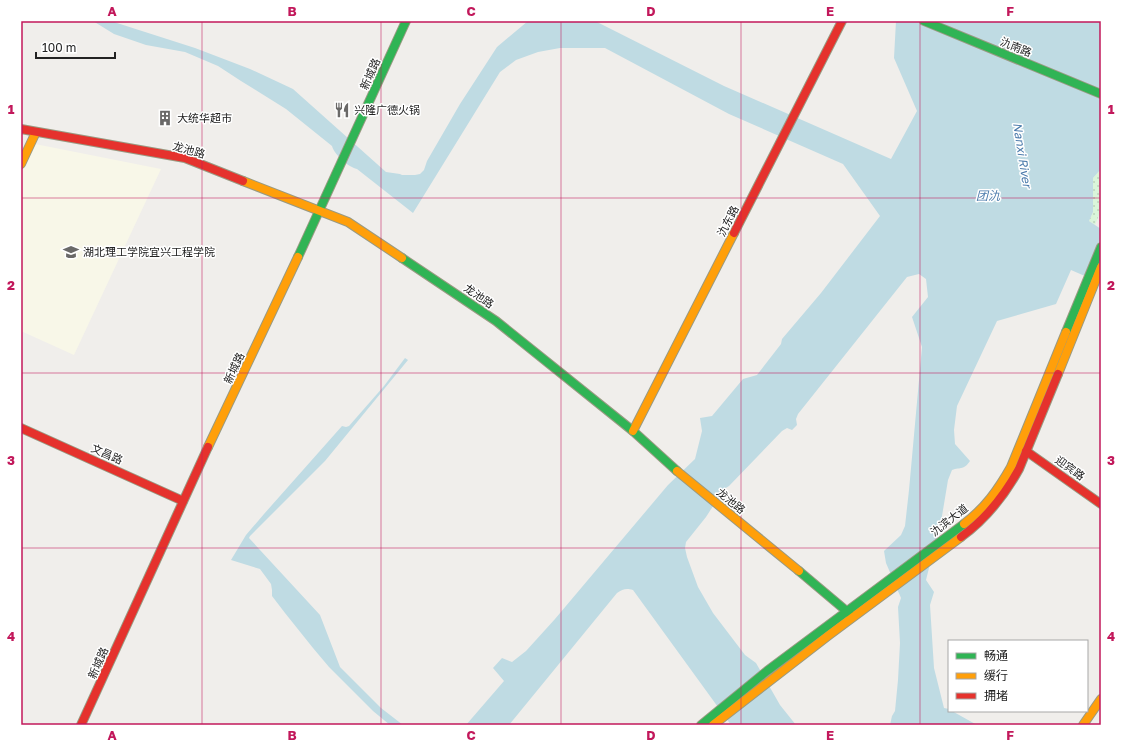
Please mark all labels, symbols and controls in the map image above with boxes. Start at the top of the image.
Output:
text: A [107,3,117,19]
text: B [287,3,297,19]
text: C [466,3,476,19]
text: D [646,3,656,19]
text: E [826,3,834,19]
text: F [1006,3,1014,19]
scale bar [36,34,115,60]
street label: 氿南路 [998,34,1034,59]
text: 100 m [42,40,76,55]
street label: 新城路 [357,56,382,92]
text: 1 [8,101,15,117]
restaurant icon: 兴隆广德火锅 [333,101,351,119]
text: 1 [1108,101,1115,117]
place label: 兴隆广德火锅 [354,103,420,116]
building icon: 大统华超市 [156,109,174,127]
place label: 大统华超市 [177,111,232,124]
water label: Nanxi River [1010,121,1035,191]
street label: 龙池路 [171,139,207,160]
water label: 团氿 [976,188,1000,203]
street label: 氿东路 [714,203,741,238]
school or university icon: 湖北理工学院宜兴工程学院 [62,243,80,261]
place label: 湖北理工学院宜兴工程学院 [83,245,215,258]
text: 2 [7,277,15,293]
text: 2 [1107,277,1115,293]
street label: 龙池路 [462,281,497,310]
street label: 新城路 [221,350,246,385]
street label: 文昌路 [89,441,125,466]
text: 3 [7,452,15,468]
text: 3 [1107,452,1115,468]
street label: 迎宾路 [1053,453,1088,482]
street label: 龙池路 [714,485,748,516]
street label: 氿滨大道 [927,501,970,538]
text: 4 [7,628,15,644]
text: 4 [1107,628,1115,644]
legend [948,640,1088,712]
street label: 新城路 [85,645,110,681]
text: 畅通 [984,648,1008,663]
text: 缓行 [984,668,1008,683]
text: 拥堵 [984,688,1008,703]
text: A [107,727,117,743]
text: B [287,727,297,743]
text: C [466,727,476,743]
text: D [646,727,656,743]
text: E [826,727,834,743]
text: F [1006,727,1014,743]

